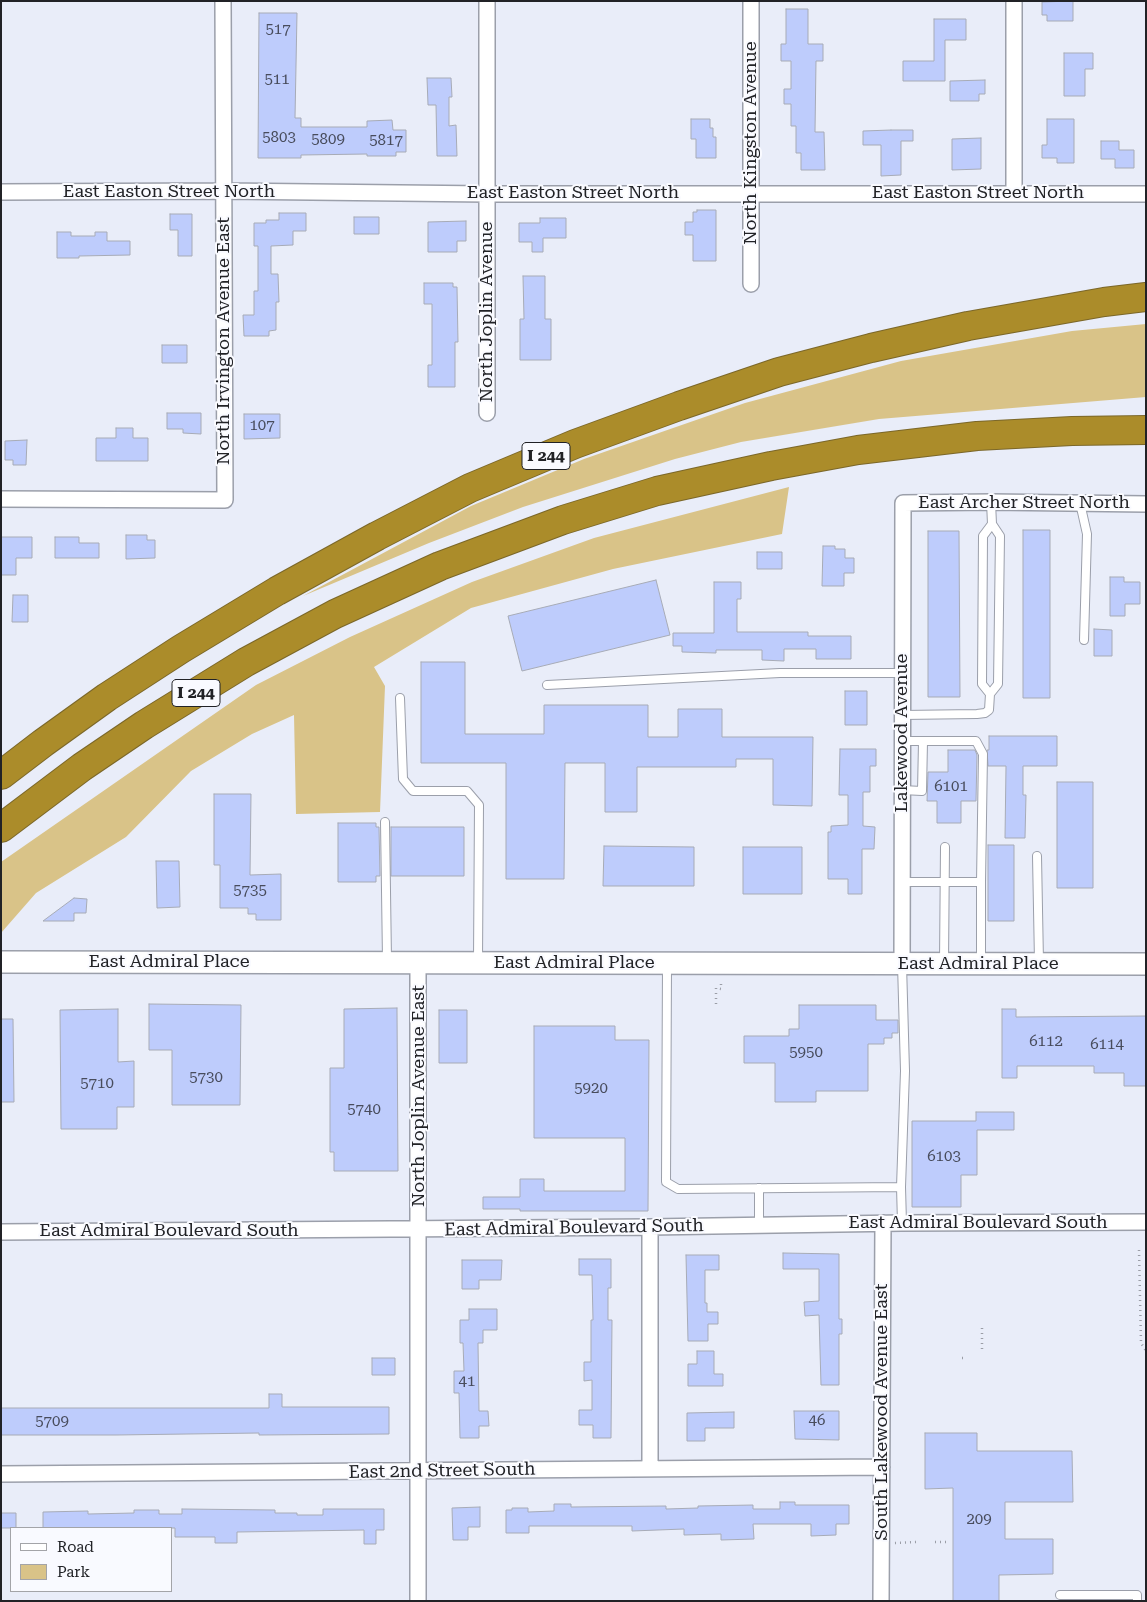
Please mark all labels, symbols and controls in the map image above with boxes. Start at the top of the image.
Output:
house number: 517 [265,21,291,39]
street label: North Kingston Avenue [740,41,762,245]
house number: 511 [264,71,290,89]
house number: 5803 [262,129,296,147]
house number: 5809 [311,131,345,149]
house number: 5817 [369,132,403,150]
street label: East Easton Street North [63,181,275,203]
street label: East Easton Street North [467,182,679,204]
street label: East Easton Street North [872,182,1084,204]
street label: North Irvington Avenue East [213,217,235,465]
street label: North Joplin Avenue [476,222,498,402]
house number: 107 [249,417,275,435]
road number: I 244 [522,442,570,470]
street label: East Archer Street North [918,492,1130,514]
street label: Lakewood Avenue [891,654,913,812]
road number: I 244 [172,680,220,706]
house number: 6101 [934,778,968,796]
house number: 5735 [233,882,267,900]
street label: East Admiral Place [88,951,250,973]
street label: East Admiral Place [493,952,655,974]
street label: East Admiral Place [897,953,1059,975]
street label: North Joplin Avenue East [408,985,430,1207]
house number: 6112 [1029,1033,1063,1051]
house number: 6114 [1090,1036,1124,1054]
house number: 5950 [789,1044,823,1062]
house number: 5730 [189,1069,223,1087]
house number: 5710 [80,1075,114,1093]
house number: 5920 [574,1080,608,1098]
house number: 5740 [347,1101,381,1119]
house number: 6103 [927,1148,961,1166]
street label: East Admiral Boulevard South [848,1212,1108,1234]
street label: East Admiral Boulevard South [444,1215,704,1241]
street label: East Admiral Boulevard South [39,1220,299,1242]
street label: South Lakewood Avenue East [871,1284,893,1540]
house number: 41 [459,1373,475,1391]
house number: 46 [809,1412,825,1430]
house number: 5709 [35,1413,69,1431]
street label: East 2nd Street South [348,1459,536,1483]
house number: 209 [966,1511,992,1529]
legend [10,1527,172,1592]
text: Road [57,1538,94,1556]
text: Park [57,1563,90,1581]

